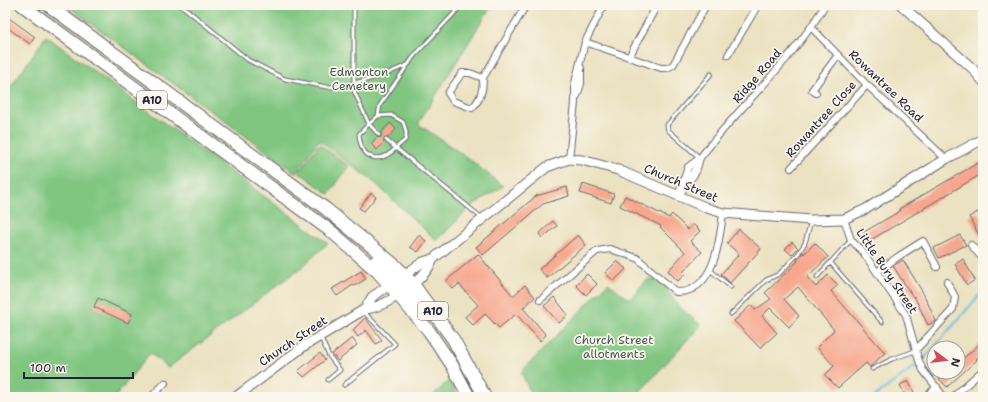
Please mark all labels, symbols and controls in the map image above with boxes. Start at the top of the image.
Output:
street label: Ridge Road [729,45,785,107]
street label: Rowantree Road [845,46,927,126]
park label: Edmonton Cemetery [330,64,388,94]
street label: Rowantree Close [782,77,860,161]
road number: A10 [137,91,167,109]
street label: Church Street [641,160,721,206]
street label: Little Bury Street [853,225,921,317]
road number: A10 [418,302,448,320]
street label: Church Street [256,312,330,370]
park label: Church Street allotments [574,332,654,362]
north arrow [926,340,966,380]
scale bar [24,354,133,380]
text: N [947,356,964,369]
text: 100 m [30,360,66,376]

